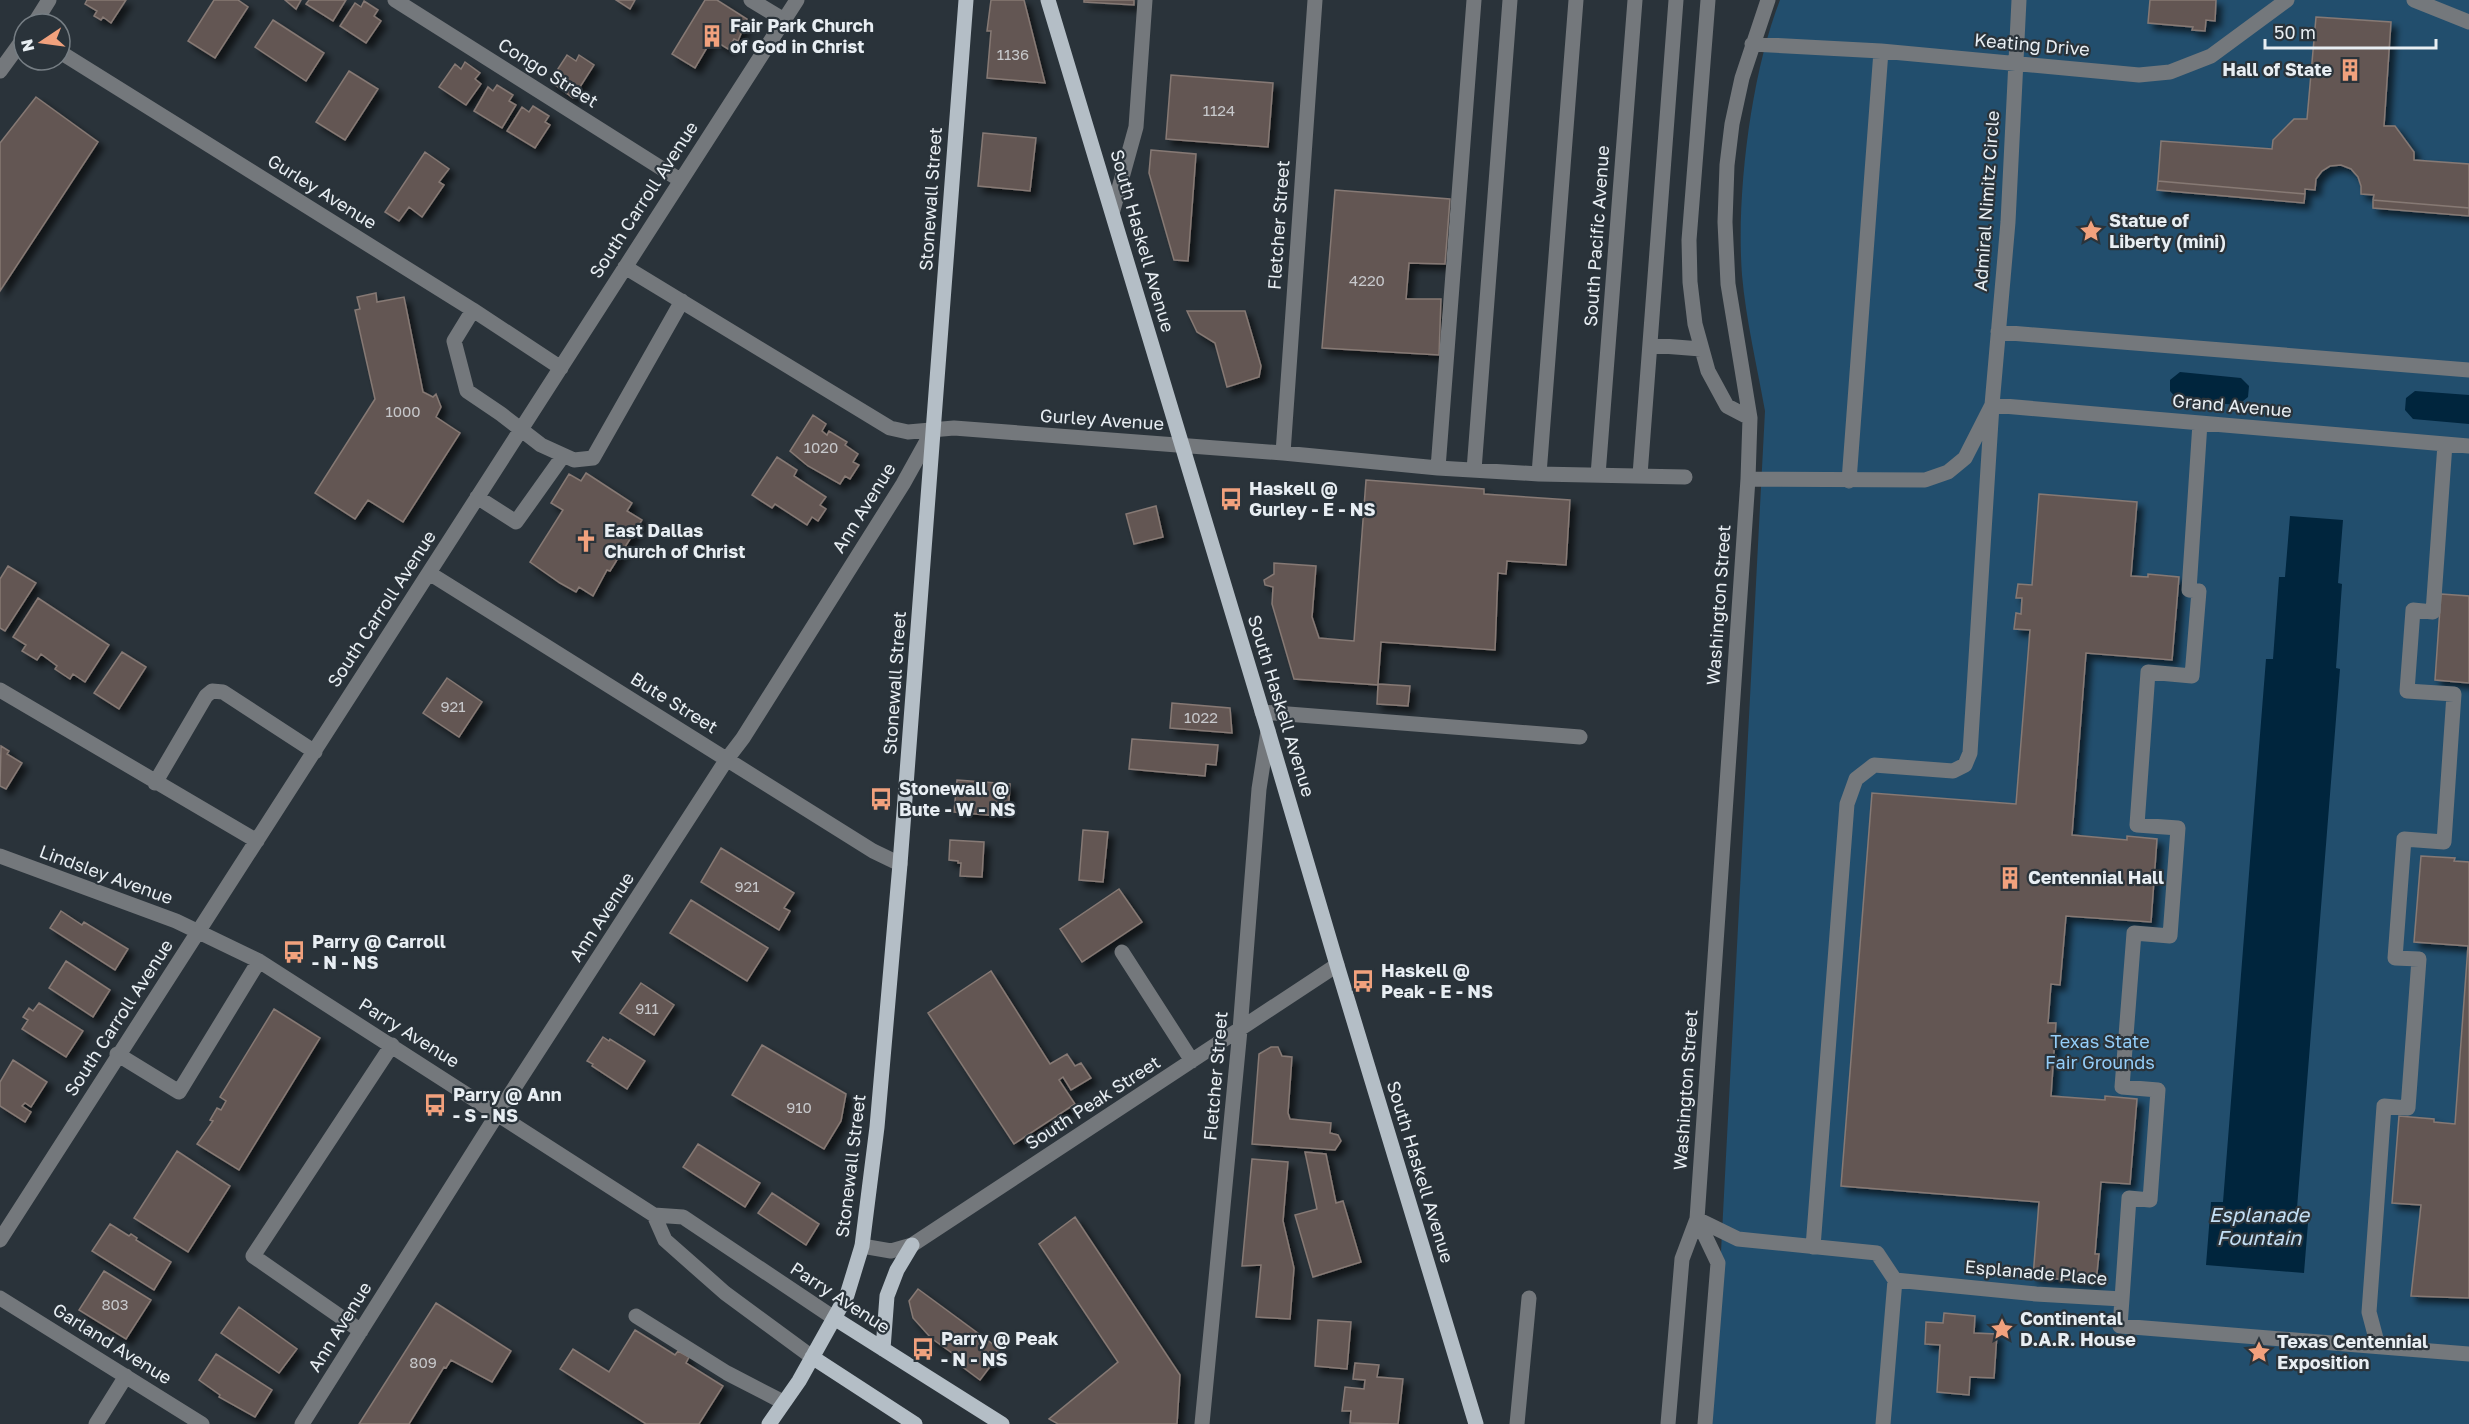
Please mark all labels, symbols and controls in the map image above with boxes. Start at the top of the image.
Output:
north arrow [12,12,72,72]
scale bar [2265,12,2436,50]
place label: Fair Park Church of God in Christ [730,14,874,57]
text: 50 m [2274,21,2316,43]
building icon: Fair Park Church of God in Christ [699,23,725,49]
street label: Keating Drive [1973,28,2091,60]
street label: Congo Street [494,33,603,112]
text: N [16,37,38,54]
house number: 1136 [997,45,1029,63]
building icon: Hall of State [2337,57,2363,83]
place label: Hall of State [2222,58,2332,80]
house number: 1124 [1203,101,1235,119]
street label: Admiral Nimitz Circle [1969,110,2003,292]
street label: South Carroll Avenue [584,117,702,282]
street label: Stonewall Street [914,126,946,272]
street label: South Pacific Avenue [1579,145,1613,327]
street label: South Haskell Avenue [1106,147,1180,335]
street label: Gurley Avenue [264,149,381,233]
street label: Fletcher Street [1262,159,1294,291]
place label: Statue of Liberty (mini) [2109,209,2226,252]
place icon: Statue of Liberty (mini) [2078,218,2104,244]
house number: 4220 [1349,271,1385,289]
street label: Grand Avenue [2171,389,2293,421]
house number: 1000 [385,402,421,420]
street label: Gurley Avenue [1039,404,1165,434]
house number: 1020 [804,438,838,456]
street label: Ann Avenue [827,458,900,557]
place label: Haskell @ Gurley - E - NS [1249,477,1376,520]
bus stop icon: Haskell @ Gurley - E - NS [1218,486,1244,512]
place label: East Dallas Church of Christ [604,519,745,562]
street label: Washington Street [1701,524,1735,686]
street label: South Carroll Avenue [322,526,440,691]
church icon: East Dallas Church of Christ [573,528,599,554]
street label: Stonewall Street [878,610,910,756]
street label: South Haskell Avenue [1244,612,1320,799]
street label: Bute Street [627,667,722,738]
house number: 921 [440,697,466,715]
house number: 1022 [1184,708,1218,726]
place label: Stonewall @ Bute - W - NS [899,777,1016,820]
bus stop icon: Stonewall @ Bute - W - NS [868,786,894,812]
street label: Lindsley Avenue [37,840,176,908]
building icon: Centennial Hall [1997,865,2023,891]
place label: Centennial Hall [2028,866,2164,888]
street label: Ann Avenue [564,868,638,965]
house number: 921 [734,877,760,895]
place label: Parry @ Carroll - N - NS [312,930,446,973]
street label: South Carroll Avenue [59,935,177,1100]
bus stop icon: Parry @ Carroll - N - NS [281,939,307,965]
place label: Haskell @ Peak - E - NS [1381,959,1493,1002]
bus stop icon: Haskell @ Peak - E - NS [1350,968,1376,994]
street label: Parry Avenue [355,992,464,1072]
house number: 911 [635,999,659,1017]
street label: Washington Street [1668,1009,1702,1171]
street label: Fletcher Street [1198,1010,1232,1142]
park label: Texas State Fair Grounds [2045,1030,2155,1073]
street label: South Peak Street [1021,1050,1164,1154]
street label: South Haskell Avenue [1383,1078,1459,1265]
place label: Parry @ Ann - S - NS [453,1083,562,1126]
bus stop icon: Parry @ Ann - S - NS [422,1092,448,1118]
street label: Stonewall Street [830,1093,870,1239]
house number: 910 [786,1098,812,1116]
water label: Esplanade Fountain [2209,1202,2311,1249]
street label: Esplanade Place [1964,1255,2108,1289]
street label: Parry Avenue [787,1257,895,1338]
street label: Ann Avenue [303,1277,376,1376]
house number: 803 [101,1295,129,1313]
street label: Garland Avenue [49,1298,176,1389]
place label: Continental D.A.R. House [2020,1307,2136,1350]
place icon: Continental D.A.R. House [1989,1316,2015,1342]
place label: Parry @ Peak - N - NS [941,1327,1059,1370]
place label: Texas Centennial Exposition [2277,1330,2428,1373]
bus stop icon: Parry @ Peak - N - NS [910,1336,936,1362]
place icon: Texas Centennial Exposition [2246,1339,2272,1365]
house number: 809 [409,1353,437,1371]

